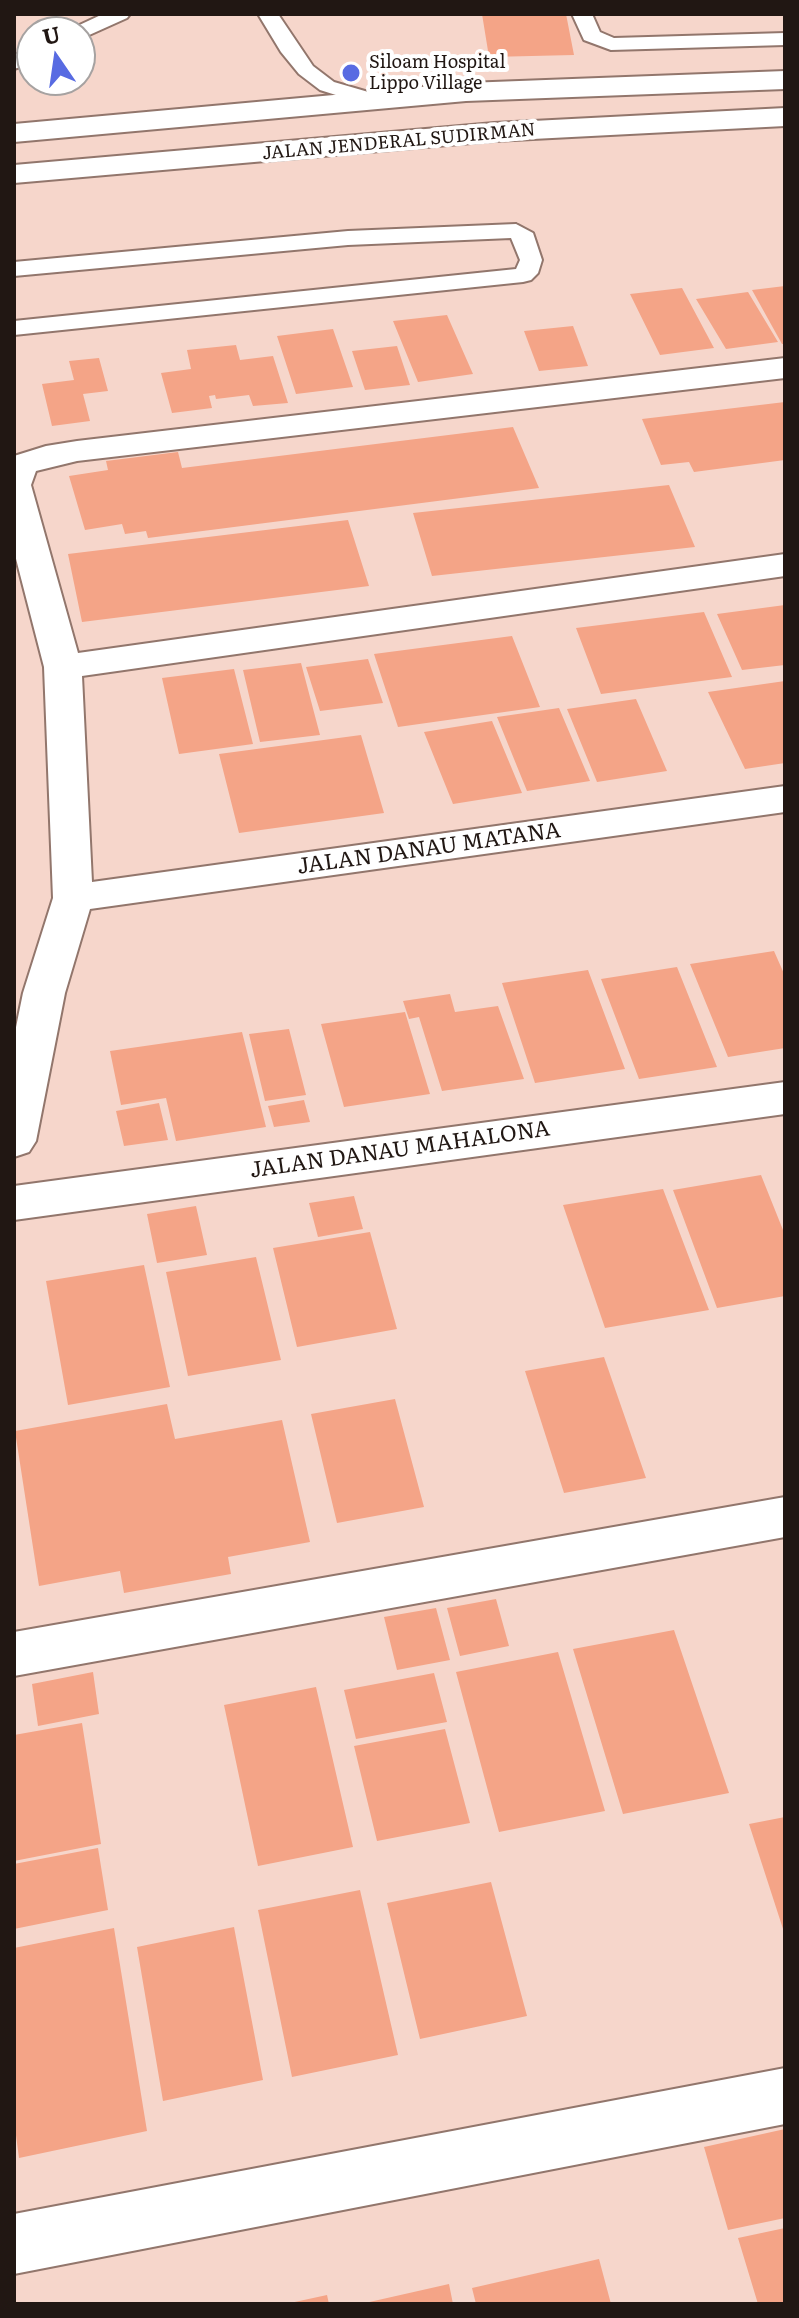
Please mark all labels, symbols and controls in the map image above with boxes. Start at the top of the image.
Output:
north arrow [16,16,96,96]
text: U [39,16,63,52]
place label: Siloam Hospital Lippo Village [369,52,505,94]
marker: Siloam Hospital Lippo Village [340,62,362,84]
street label: JALAN JENDERAL SUDIRMAN [261,119,537,165]
street label: JALAN DANAU MATANA [296,817,562,881]
street label: JALAN DANAU MAHALONA [248,1116,552,1184]

